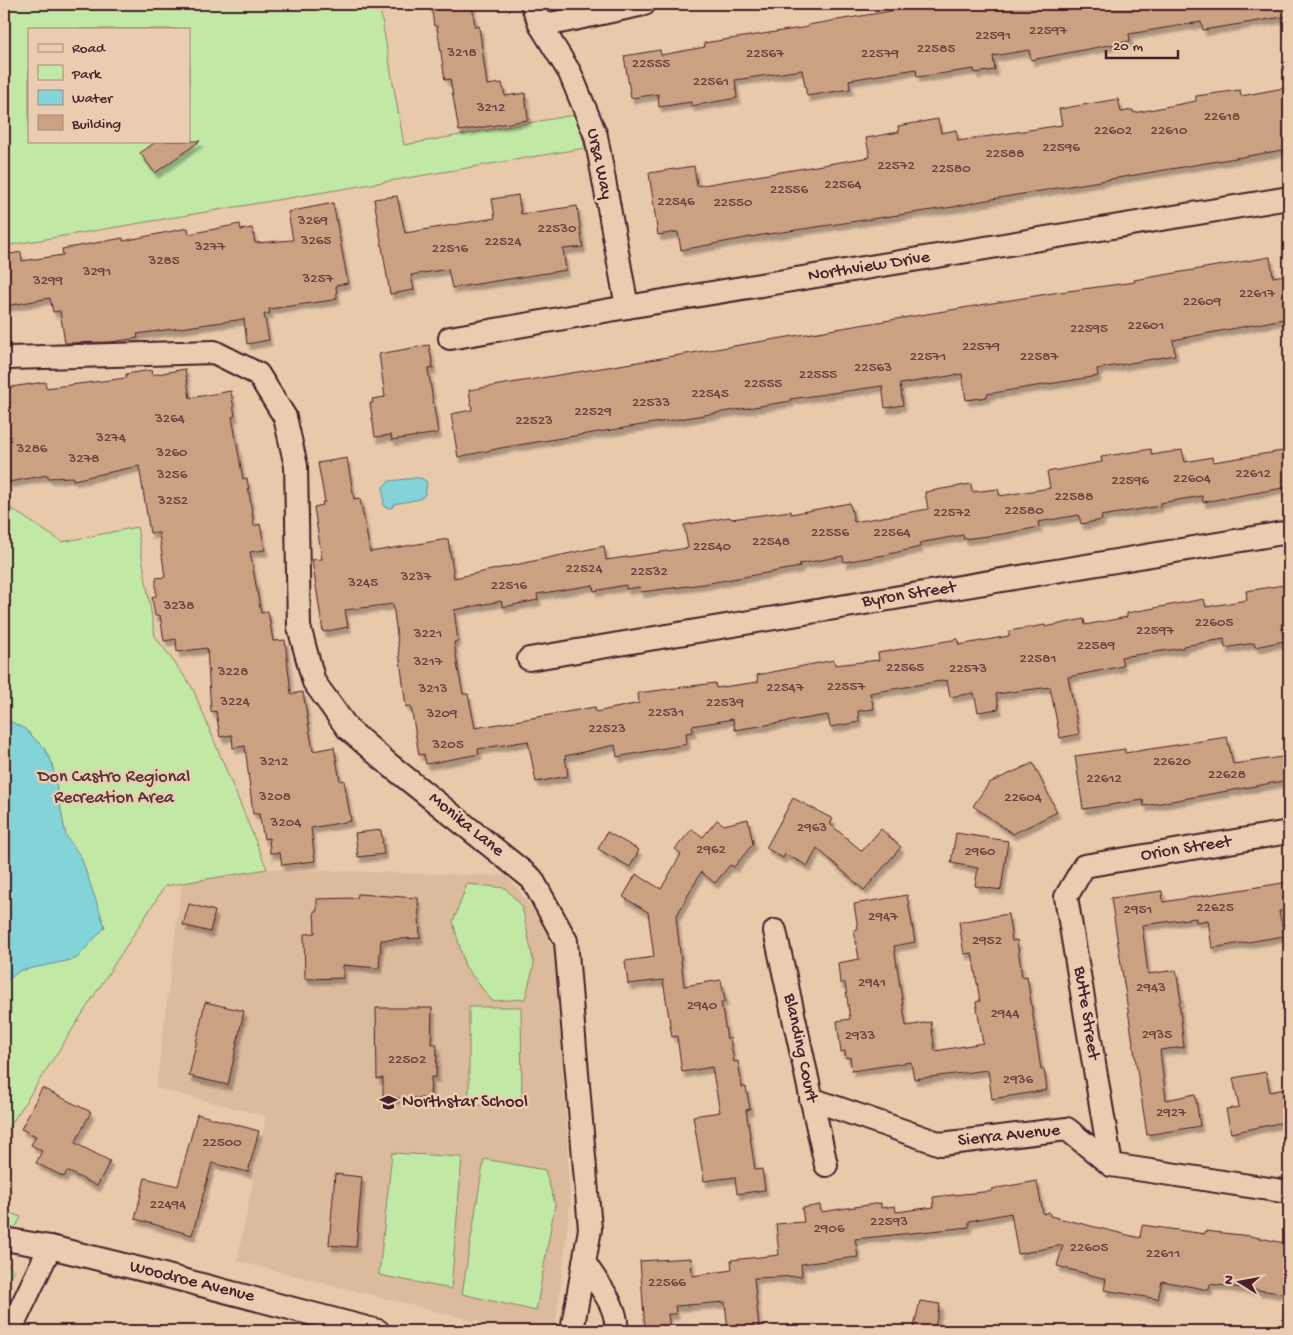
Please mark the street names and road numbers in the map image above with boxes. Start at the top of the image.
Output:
street label: Ursa Way [581,127,617,201]
street label: Northview Drive [807,247,932,287]
street label: Byron Street [860,577,959,613]
street label: Monika Lane [424,788,509,862]
street label: Orion Street [1139,831,1234,867]
street label: Butte Street [1068,964,1104,1063]
street label: Blanding Court [778,991,822,1106]
street label: Sierra Avenue [957,1120,1062,1152]
street label: Woodroe Avenue [127,1256,257,1308]

